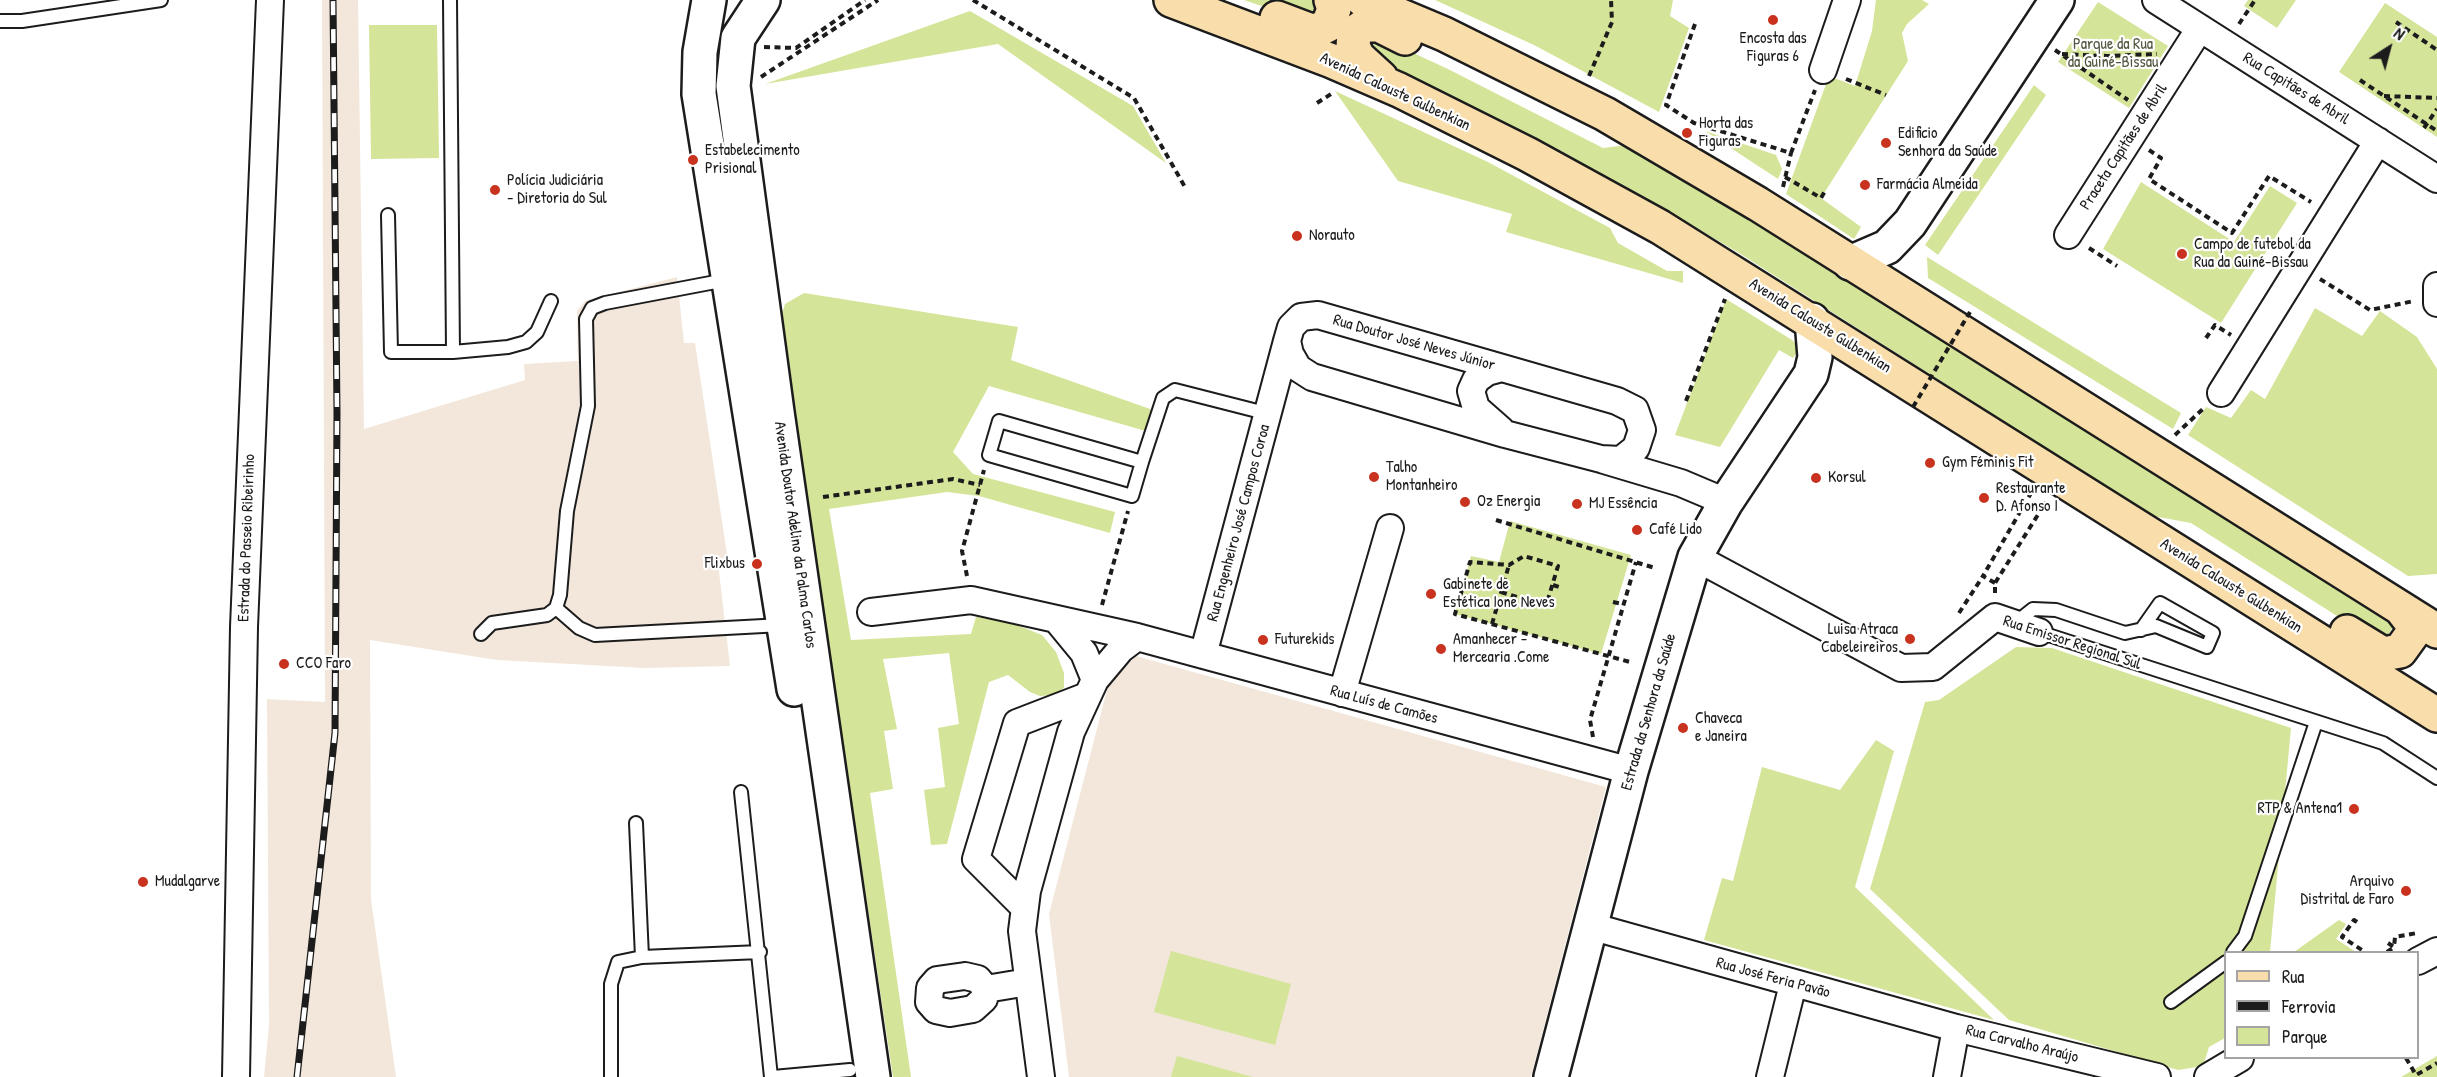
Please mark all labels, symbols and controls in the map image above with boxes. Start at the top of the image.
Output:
marker: Encosta das Figuras 6 [1766,13,1780,27]
north arrow [2359,18,2419,78]
text: N [2390,22,2409,45]
place label: Encosta das Figuras 6 [1739,29,1807,67]
park label: Parque da Rua da Guiné-Bissau [2068,35,2158,73]
street label: Avenida Calouste Gulbenkian [1317,49,1473,135]
street label: Rua Capitães de Abril [2239,49,2353,129]
street label: Praceta Capitães de Abril [2076,80,2172,214]
place label: Horta das Figuras [1699,114,1753,152]
place label: Edificio Senhora da Saúde [1898,124,1997,162]
marker: Horta das Figuras [1680,126,1694,140]
marker: Edificio Senhora da Saúde [1879,136,1893,150]
place label: Estabelecimento Prisional [705,141,800,179]
marker: Estabelecimento Prisional [686,153,700,167]
place label: Polícia Judiciária - Diretoria do Sul [507,171,607,209]
place label: Farmácia Almeida [1877,175,1978,195]
marker: Farmácia Almeida [1858,178,1872,192]
marker: Polícia Judiciária - Diretoria do Sul [488,183,502,197]
place label: Norauto [1309,226,1355,246]
marker: Norauto [1290,229,1304,243]
place label: Campo de futebol da Rua da Guiné-Bissau [2194,235,2311,273]
marker: Campo de futebol da Rua da Guiné-Bissau [2175,247,2189,261]
street label: Avenida Calouste Gulbenkian [1746,274,1894,378]
street label: Rua Doutor José Neves Júnior [1331,311,1497,375]
street label: Avenida Doutor Adelino da Palma Carlos [770,420,820,650]
street label: Rua Engenheiro José Campos Coroa [1203,422,1275,624]
place label: Gym Féminis Fit [1942,453,2034,473]
street label: Estrada do Passeio Ribeirinho [234,454,260,622]
marker: Gym Féminis Fit [1923,456,1937,470]
place label: Talho Montanheiro [1386,458,1457,496]
place label: Korsul [1828,468,1866,488]
marker: Talho Montanheiro [1367,470,1381,484]
marker: Korsul [1809,471,1823,485]
place label: Restaurante D. Afonso I [1996,479,2066,517]
marker: Restaurante D. Afonso I [1977,491,1991,505]
place label: Oz Energia [1477,492,1540,512]
place label: MJ Essência [1589,494,1657,514]
marker: Oz Energia [1458,495,1472,509]
marker: MJ Essência [1570,497,1584,511]
place label: Café Lido [1649,520,1702,540]
marker: Café Lido [1630,523,1644,537]
street label: Avenida Calouste Gulbenkian [2157,534,2305,638]
place label: Flixbus [705,554,745,574]
marker: Flixbus [750,557,764,571]
place label: Gabinete de Estética Ione Neves [1443,575,1555,613]
marker: Gabinete de Estética Ione Neves [1424,587,1438,601]
street label: Rua Emissor Regional Sul [2001,612,2143,674]
place label: Luisa Atraca Cabeleireiros [1821,620,1898,658]
place label: Futurekids [1275,630,1334,650]
place label: Amanhecer - Mercearia .Come [1453,630,1549,668]
street label: Estrada da Senhora da Saúde [1617,631,1681,793]
marker: Luisa Atraca Cabeleireiros [1903,632,1917,646]
marker: Futurekids [1256,633,1270,647]
marker: Amanhecer - Mercearia .Come [1434,642,1448,656]
place label: CCO Faro [296,654,351,674]
marker: CCO Faro [277,657,291,671]
street label: Rua Luís de Camões [1328,681,1440,729]
place label: Chaveca e Janeira [1695,709,1747,747]
marker: Chaveca e Janeira [1676,721,1690,735]
place label: RTP & Antena1 [2257,799,2342,819]
marker: RTP & Antena1 [2347,802,2361,816]
place label: Mudalgarve [155,872,220,892]
place label: Arquivo Distrital de Faro [2301,872,2394,910]
marker: Mudalgarve [136,875,150,889]
marker: Arquivo Distrital de Faro [2399,884,2413,898]
legend [2224,951,2419,1059]
street label: Rua José Feria Pavão [1714,954,1832,1002]
text: Rua [2282,964,2304,989]
text: Ferrovia [2282,994,2335,1019]
street label: Rua Carvalho Araújo [1964,1021,2080,1067]
text: Parque [2282,1024,2327,1049]

